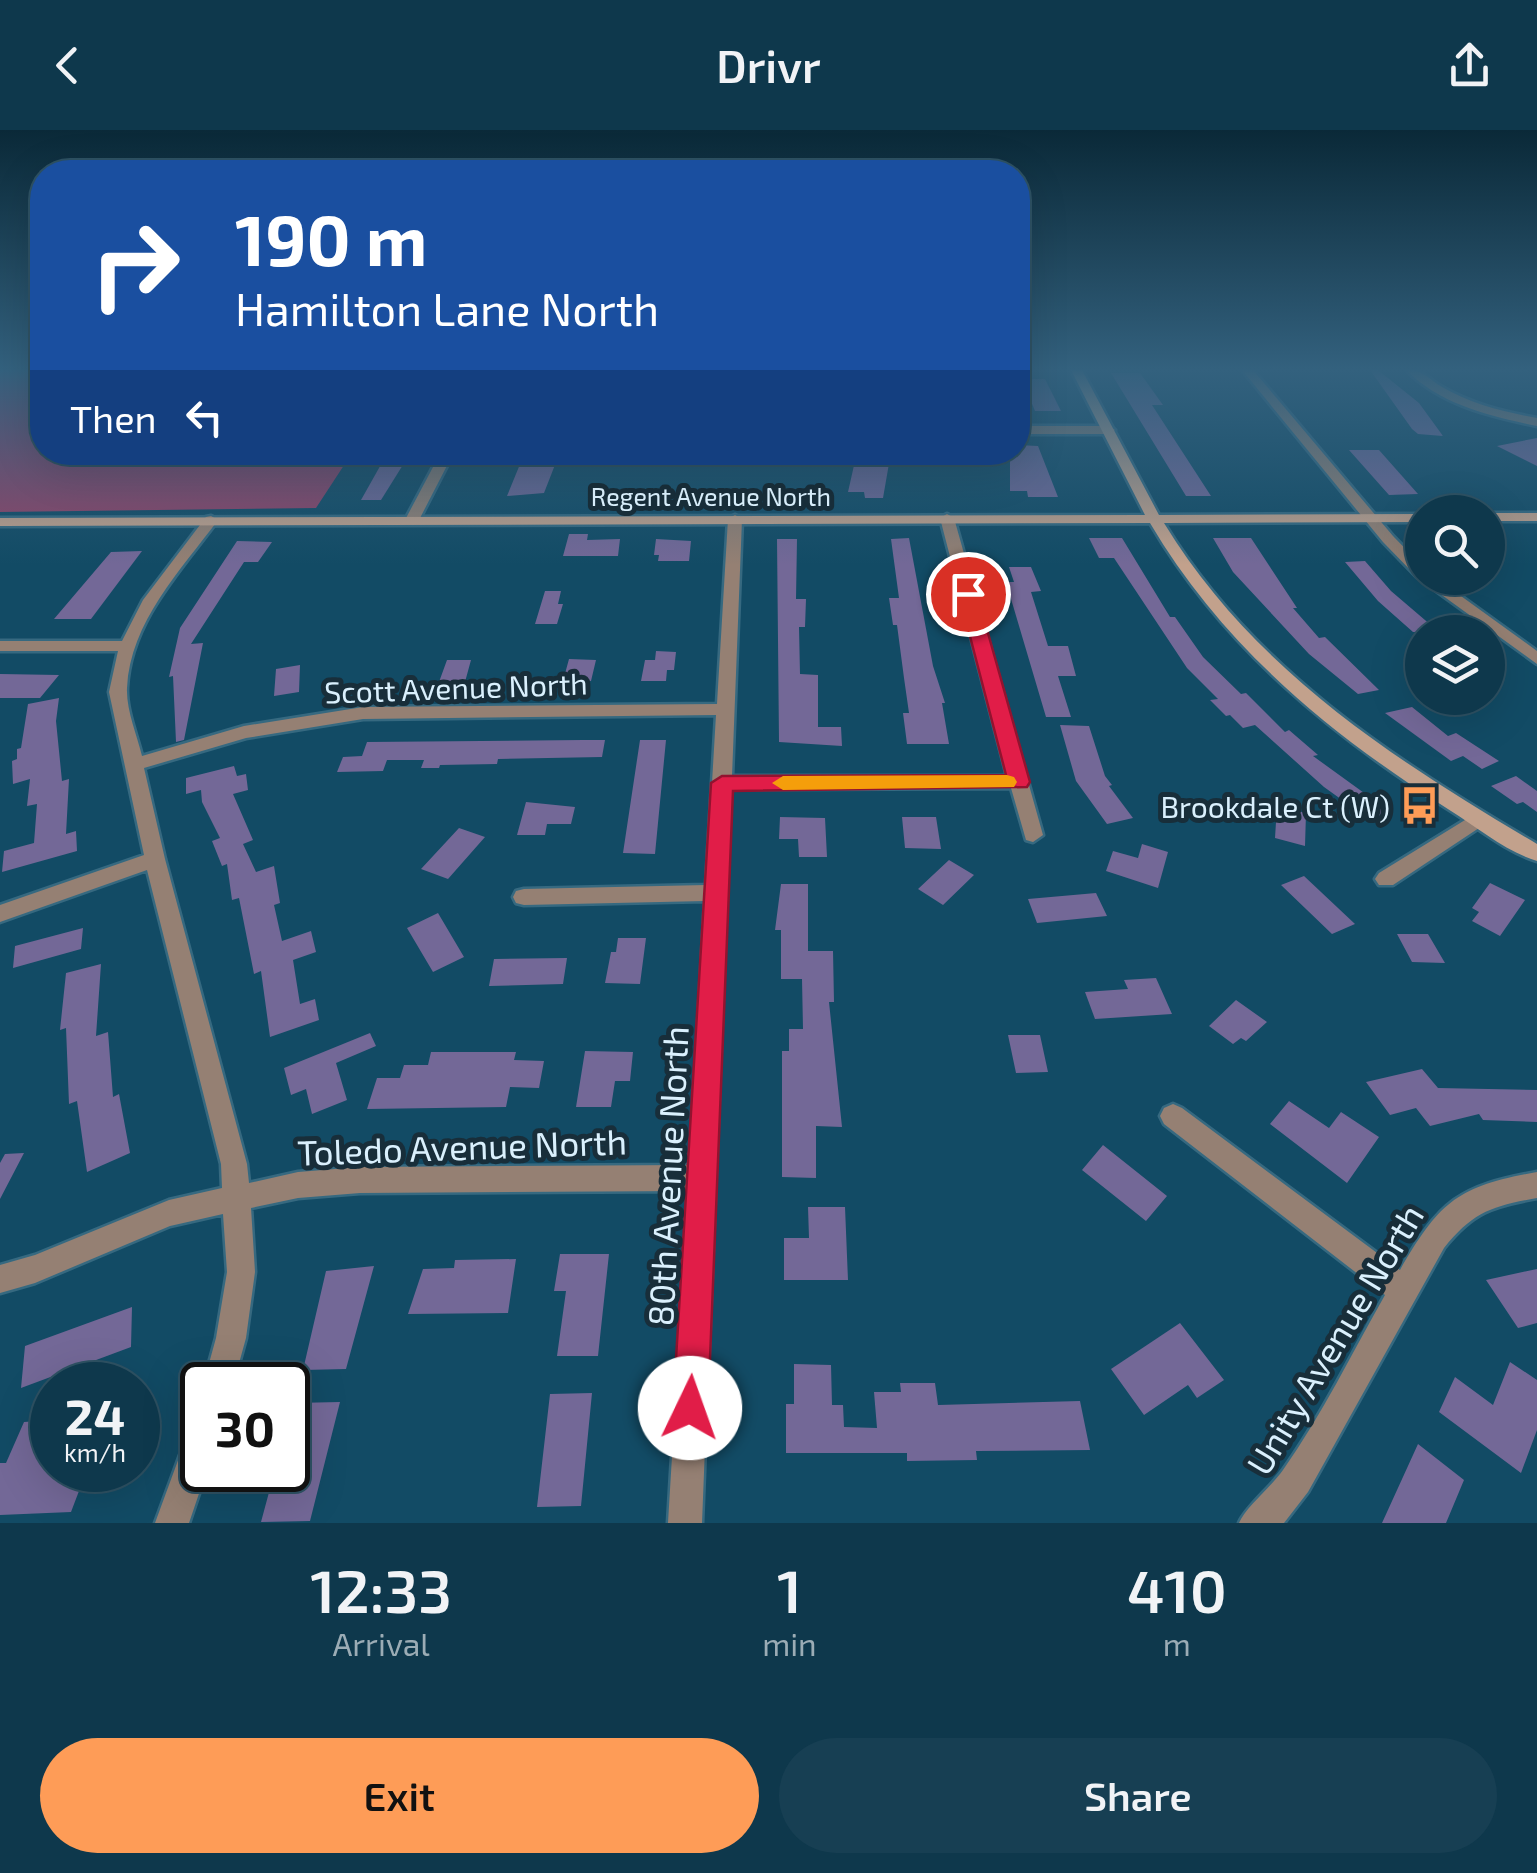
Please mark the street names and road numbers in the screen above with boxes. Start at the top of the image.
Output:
street label: Regent Avenue North [591,481,831,511]
street label: Scott Avenue North [324,664,588,710]
street label: 80th Avenue North [638,1025,696,1327]
street label: Toledo Avenue North [296,1119,628,1173]
street label: Unity Avenue North [1237,1196,1431,1482]

